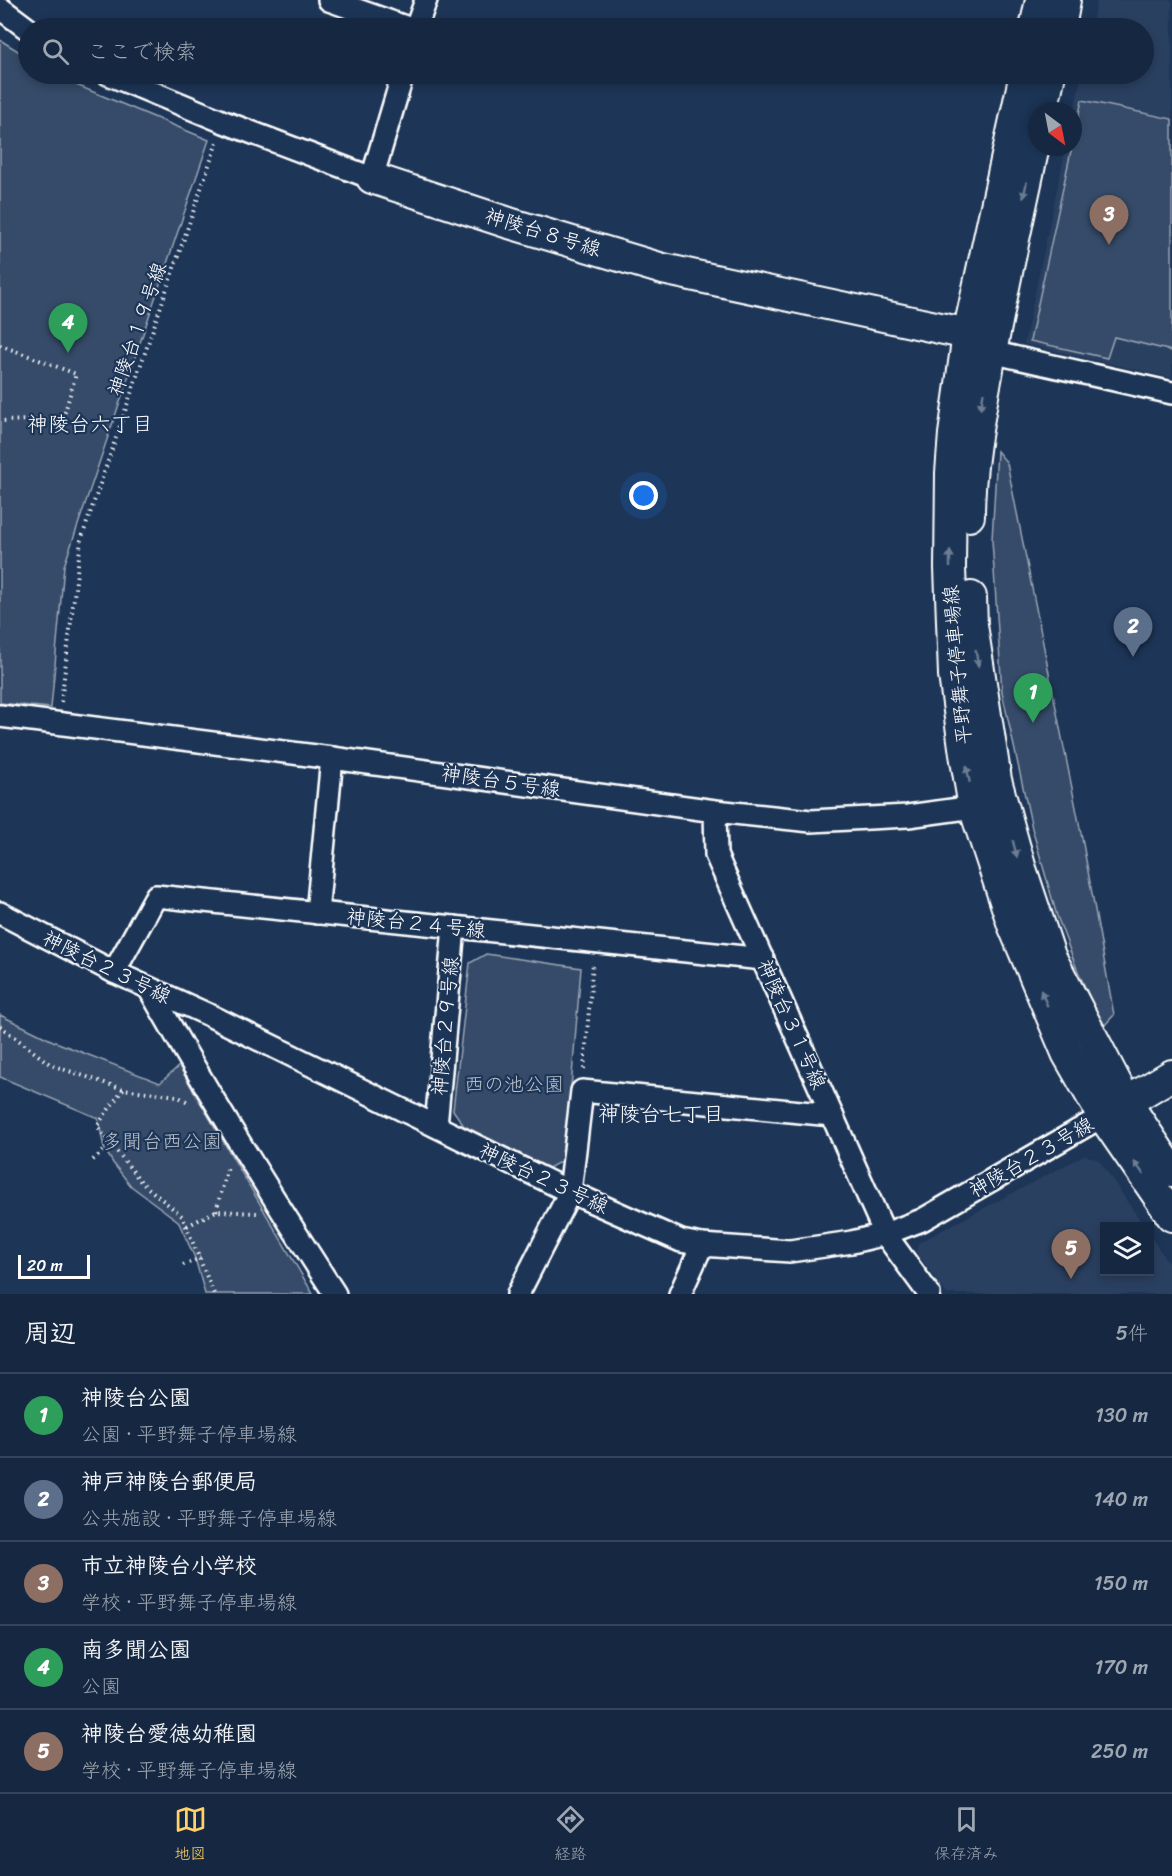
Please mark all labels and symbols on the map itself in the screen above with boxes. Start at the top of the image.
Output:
north arrow [1028,102,1082,156]
one-way arrow [1019,180,1029,199]
pin: 3 [1090,196,1128,245]
street label: 神陵台８号線 [480,198,605,267]
street label: 神陵台１９号線 [98,257,177,401]
pin: 4 [48,304,88,353]
one-way arrow [977,392,986,411]
district label: 神陵台六丁目 [27,405,153,443]
your location [629,481,658,510]
one-way arrow [945,550,955,569]
street label: 平野舞子停車場線 [933,584,982,746]
pin: 2 [1114,608,1152,657]
one-way arrow [972,649,981,668]
pin: 1 [1014,674,1052,723]
street label: 神陵台５号線 [439,756,563,807]
one-way arrow [963,764,972,783]
one-way arrow [1011,840,1020,858]
street label: 神陵台２４号線 [345,899,487,948]
street label: 神陵台２３号線 [36,921,177,1014]
street label: 神陵台３１号線 [747,953,836,1095]
street label: 神陵台２９号線 [422,955,469,1097]
one-way arrow [1039,989,1048,1007]
park label: 西の池公園 [464,1067,564,1102]
district label: 神陵台七丁目 [598,1095,724,1133]
street label: 神陵台２３号線 [962,1107,1101,1208]
park label: 多聞台西公園 [102,1124,222,1159]
street label: 神陵台２３号線 [473,1133,615,1224]
one-way arrow [1133,1160,1145,1176]
pin: 5 [1052,1230,1090,1279]
scale bar [18,1252,90,1280]

